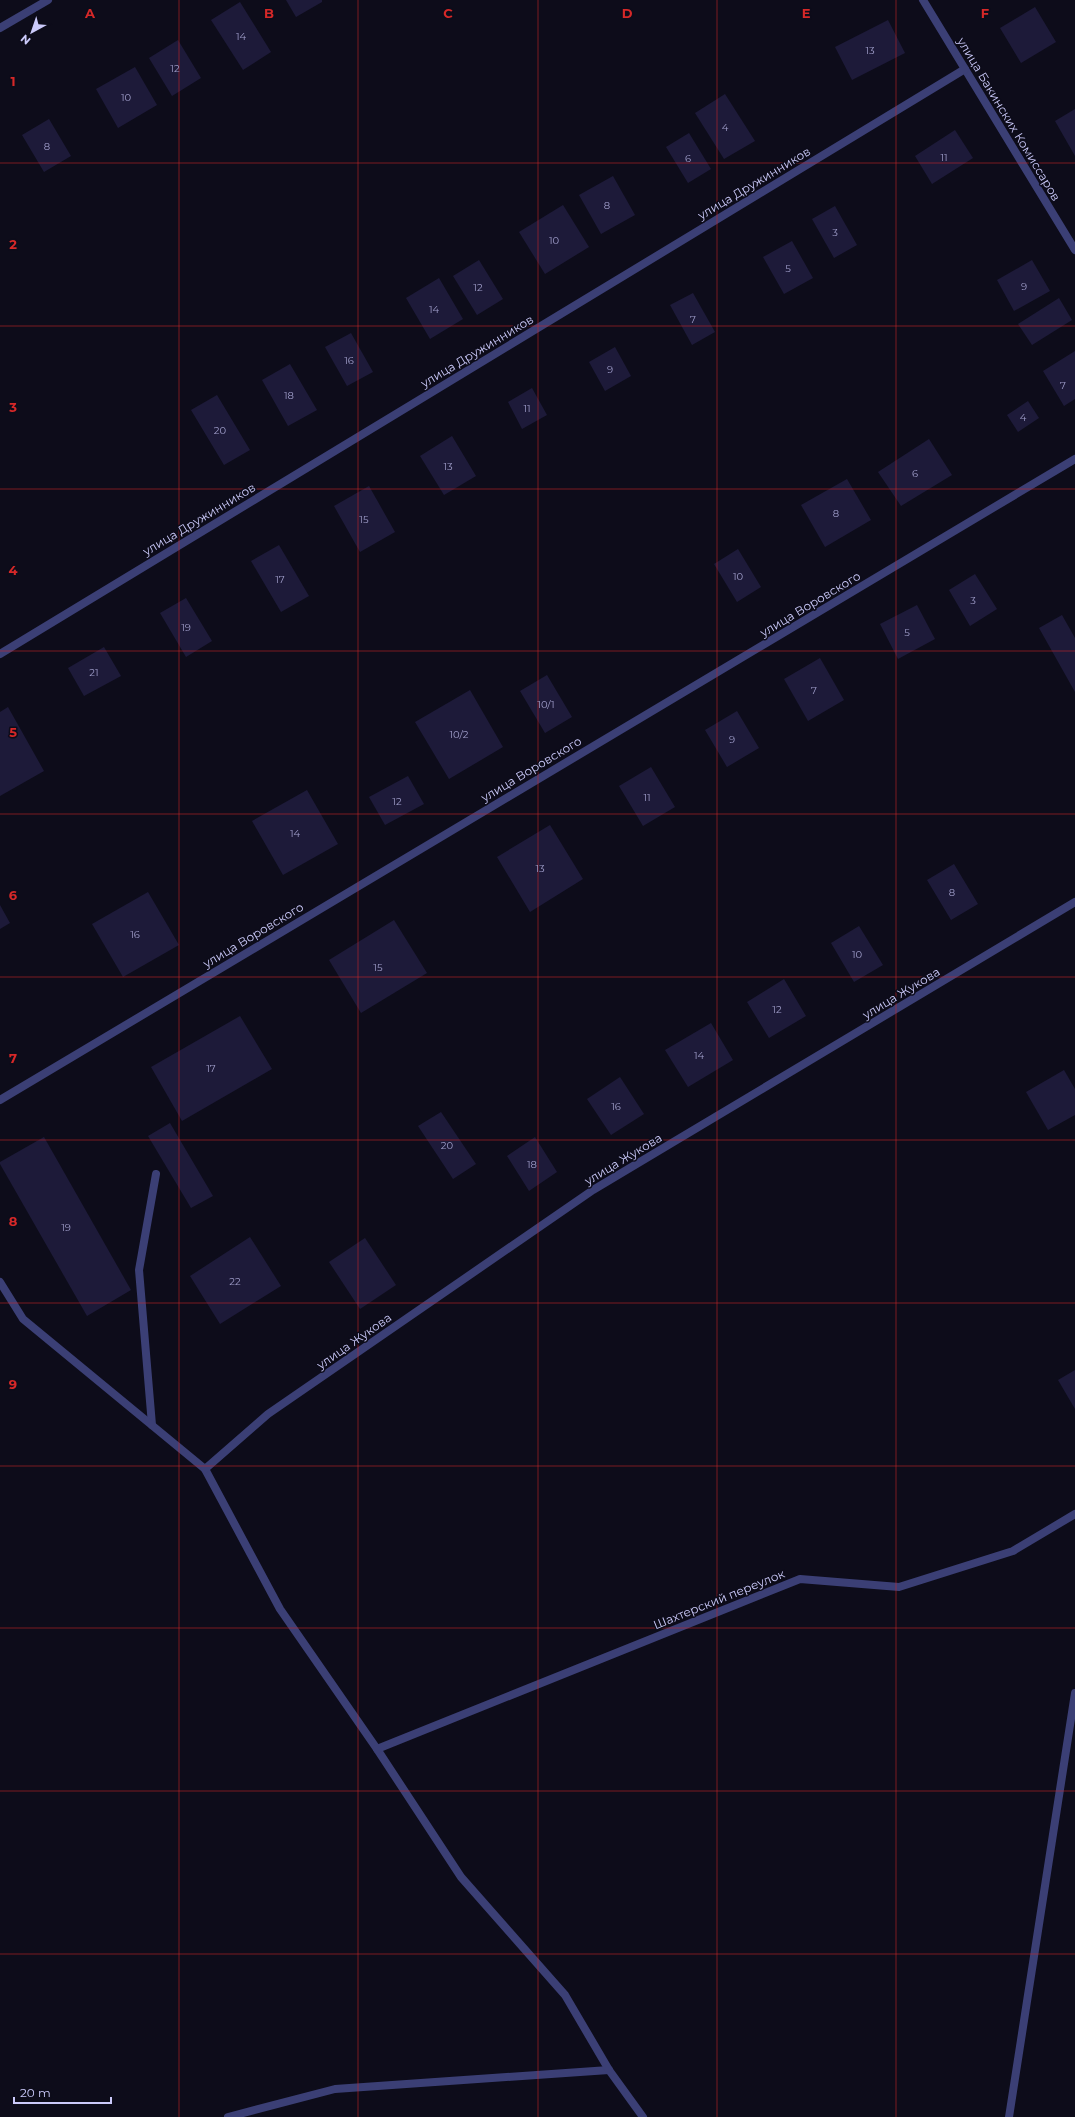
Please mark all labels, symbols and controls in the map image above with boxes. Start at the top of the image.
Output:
text: A [84,5,96,21]
text: B [264,5,274,21]
text: C [443,5,453,21]
text: D [622,5,633,21]
text: E [802,5,811,21]
text: F [981,5,989,21]
north arrow [12,12,52,52]
house number: 14 [236,30,246,43]
text: N [18,31,33,48]
street label: улица Бакинских Комиссаров [954,34,1064,203]
house number: 13 [865,44,875,57]
house number: 12 [170,62,180,75]
text: 1 [10,73,16,89]
house number: 10 [121,91,131,104]
house number: 4 [722,121,729,134]
house number: 8 [44,140,50,153]
street label: улица Дружинников [694,143,813,223]
house number: 11 [940,151,948,164]
house number: 6 [685,152,691,165]
house number: 8 [604,199,610,212]
house number: 3 [832,226,838,239]
house number: 10 [549,234,559,247]
text: 2 [9,236,17,252]
house number: 5 [785,262,791,275]
house number: 9 [1021,280,1027,293]
house number: 12 [473,281,483,294]
house number: 14 [429,303,439,316]
street label: улица Дружинников [417,311,536,391]
house number: 7 [690,313,696,326]
house number: 16 [344,354,354,367]
house number: 9 [607,363,613,376]
house number: 7 [1060,379,1066,392]
house number: 18 [284,389,294,402]
text: 3 [8,399,17,415]
house number: 11 [523,402,531,415]
house number: 4 [1020,411,1027,424]
house number: 20 [214,424,227,437]
house number: 13 [443,460,453,473]
house number: 6 [912,467,918,480]
street label: улица Дружинников [139,479,258,559]
house number: 8 [833,507,839,520]
house number: 15 [359,513,369,526]
text: 4 [9,562,18,578]
street label: улица Воровского [756,568,863,640]
house number: 10 [733,570,743,583]
house number: 17 [275,573,285,586]
house number: 3 [970,594,976,607]
house number: 19 [181,621,191,634]
house number: 5 [904,626,910,639]
house number: 21 [89,666,99,679]
house number: 7 [811,684,817,697]
house number: 10/1 [537,698,555,711]
text: 5 [9,724,17,740]
house number: 10/2 [449,728,469,741]
street label: улица Воровского [477,733,584,805]
house number: 9 [729,733,735,746]
house number: 11 [643,791,651,804]
house number: 12 [392,795,402,808]
house number: 14 [290,827,300,840]
house number: 13 [535,862,545,875]
house number: 8 [949,886,955,899]
text: 6 [9,887,18,903]
street label: улица Воровского [199,899,306,971]
house number: 16 [130,928,140,941]
house number: 10 [852,948,862,961]
house number: 15 [373,961,383,974]
street label: улица Жукова [859,964,943,1023]
house number: 12 [772,1003,782,1016]
house number: 14 [694,1049,704,1062]
text: 7 [9,1050,17,1066]
house number: 17 [206,1062,216,1075]
house number: 16 [611,1100,621,1113]
street label: улица Жукова [581,1130,665,1189]
house number: 20 [441,1139,454,1152]
house number: 18 [527,1158,537,1171]
text: 8 [9,1213,18,1229]
house number: 19 [61,1221,71,1234]
house number: 22 [229,1275,241,1288]
street label: улица Жукова [313,1310,394,1373]
text: 9 [9,1376,17,1392]
street label: Шахтерский переулок [651,1566,787,1632]
scale bar [14,2079,111,2105]
text: 20 m [20,2085,51,2100]

